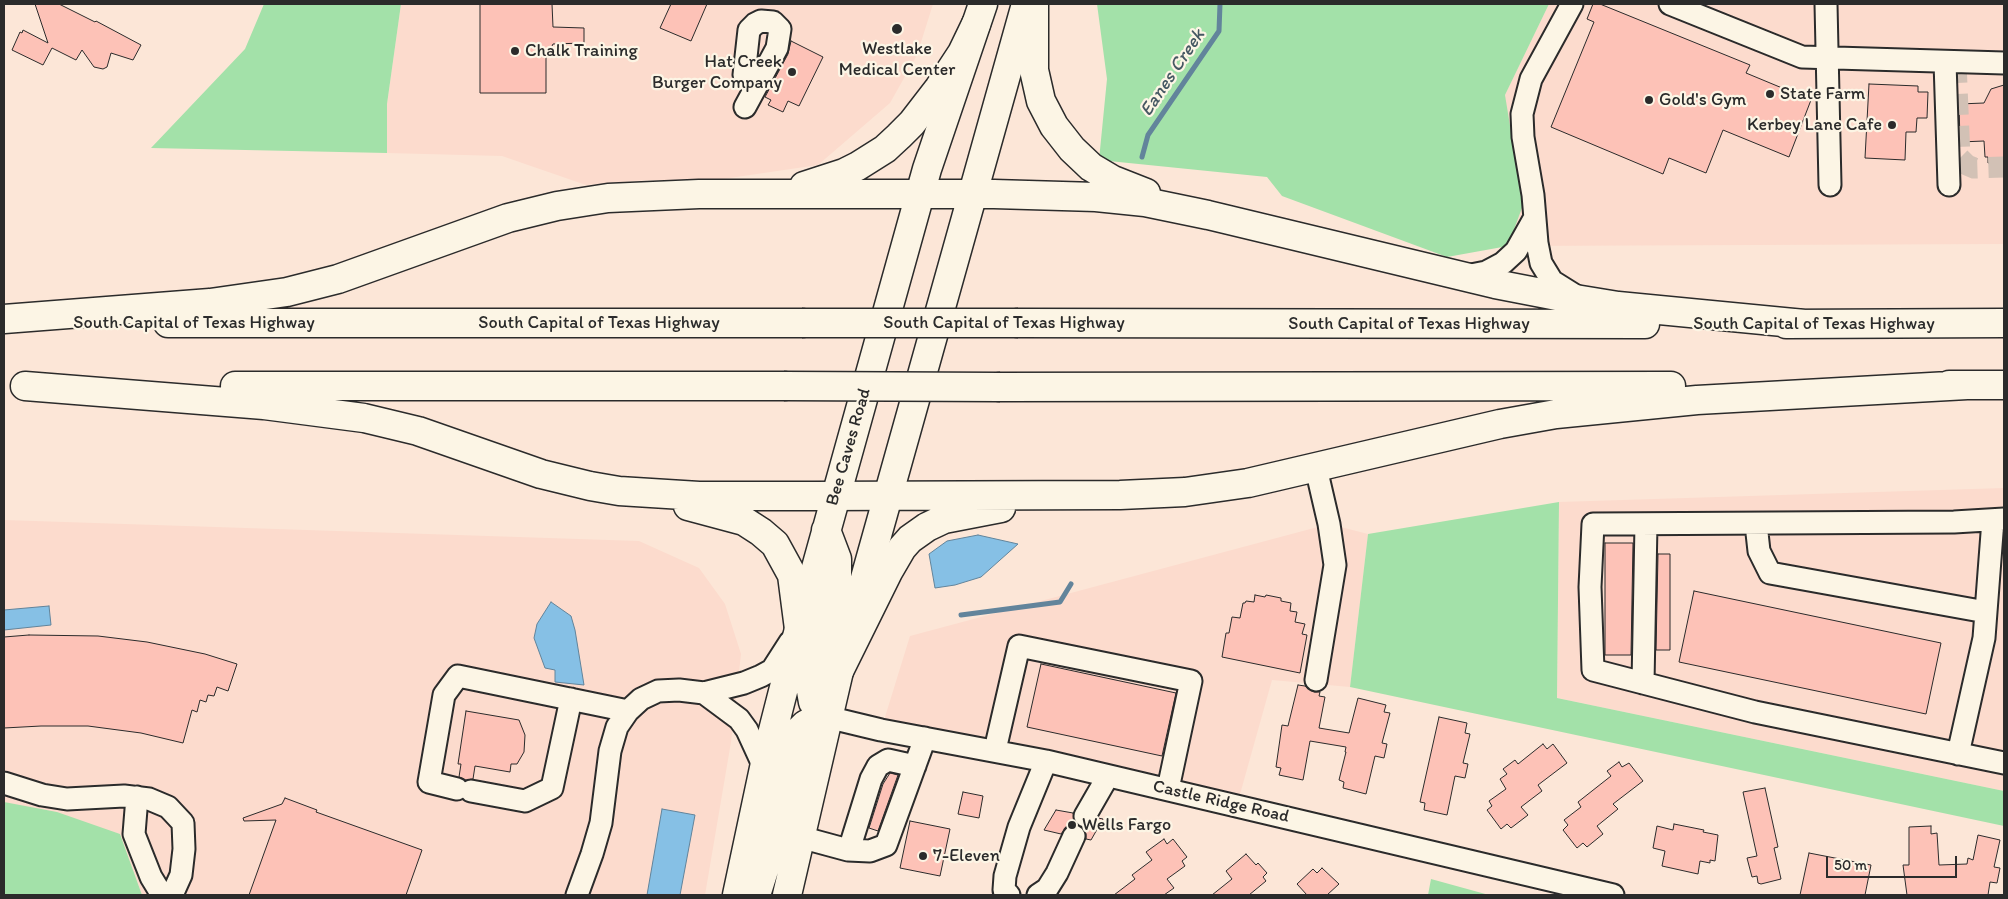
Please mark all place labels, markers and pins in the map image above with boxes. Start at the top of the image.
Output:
marker: Westlake Medical Center [890,22,904,36]
place label: Westlake Medical Center [839,38,955,80]
place label: Chalk Training [525,40,638,62]
marker: Chalk Training [509,45,521,57]
place label: Hat Creek Burger Company [652,51,782,94]
marker: Hat Creek Burger Company [786,66,798,78]
place label: State Farm [1780,83,1865,105]
marker: State Farm [1764,88,1776,100]
place label: Gold's Gym [1659,89,1746,111]
marker: Gold's Gym [1643,94,1655,106]
place label: Kerbey Lane Cafe [1747,114,1882,136]
marker: Kerbey Lane Cafe [1886,119,1898,131]
place label: Wells Fargo [1082,814,1171,836]
marker: Wells Fargo [1066,819,1078,831]
place label: 7-Eleven [933,845,1000,867]
marker: 7-Eleven [917,850,929,862]

